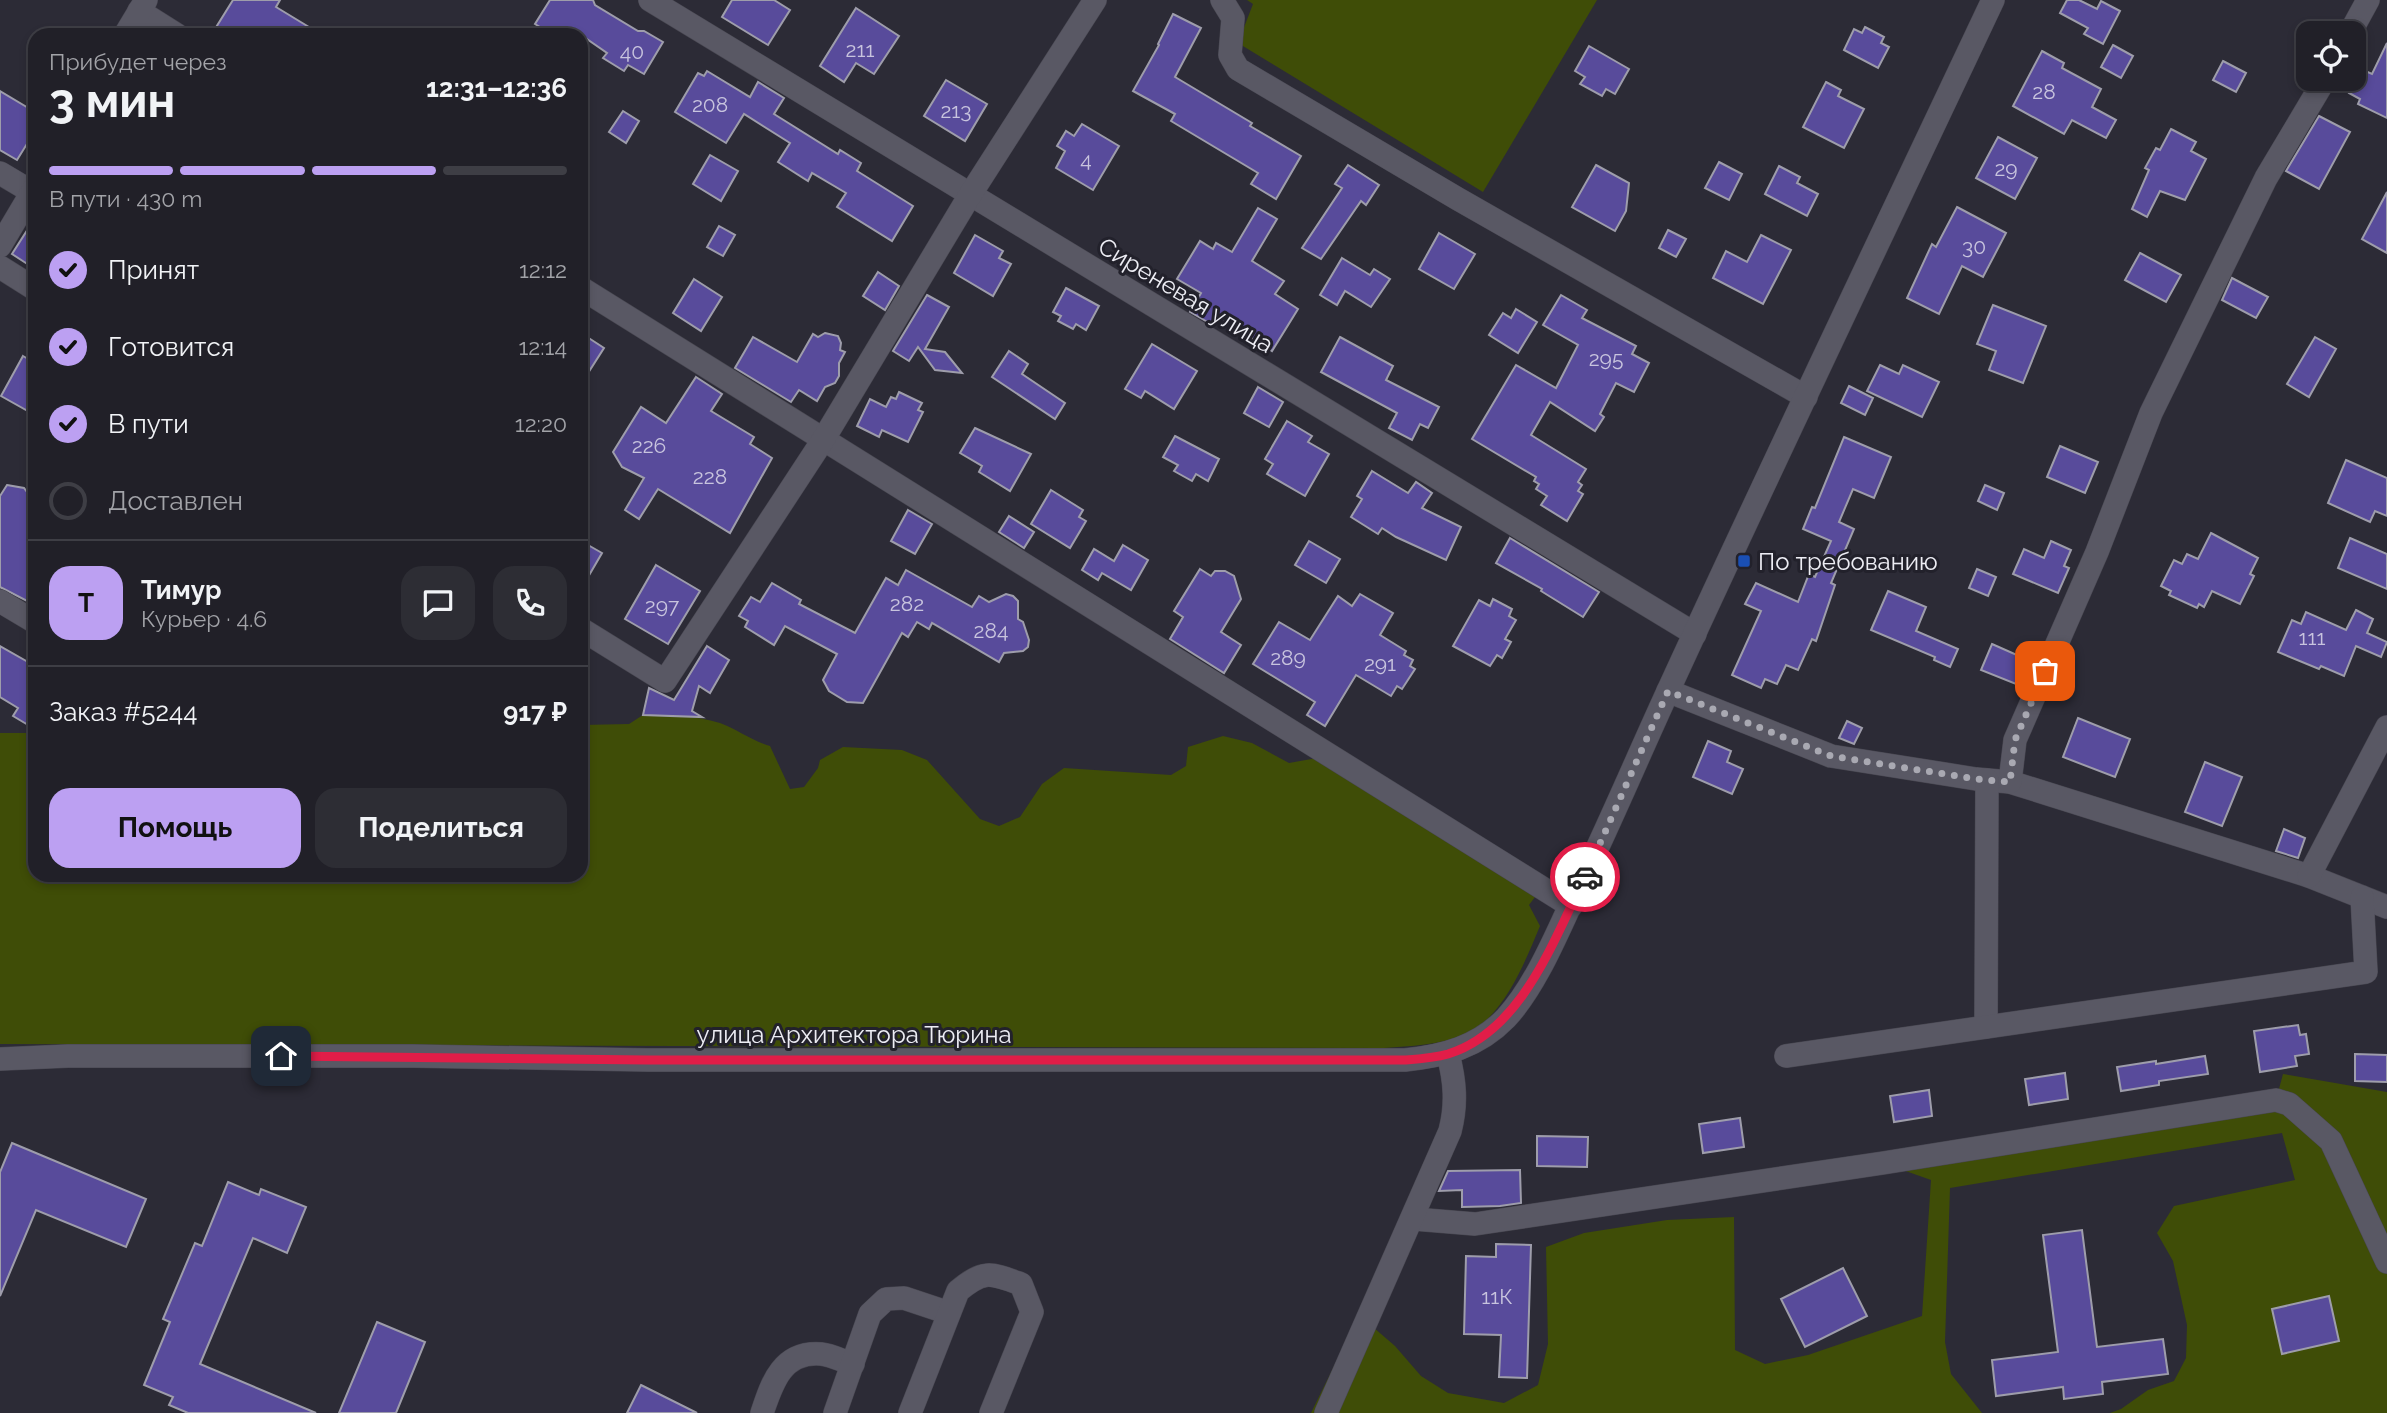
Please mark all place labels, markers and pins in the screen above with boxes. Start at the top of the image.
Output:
place label: По требованию [1758,547,1938,576]
marker: По требованию [1736,553,1752,569]
pin [2015,641,2075,701]
pin [251,1026,311,1086]

